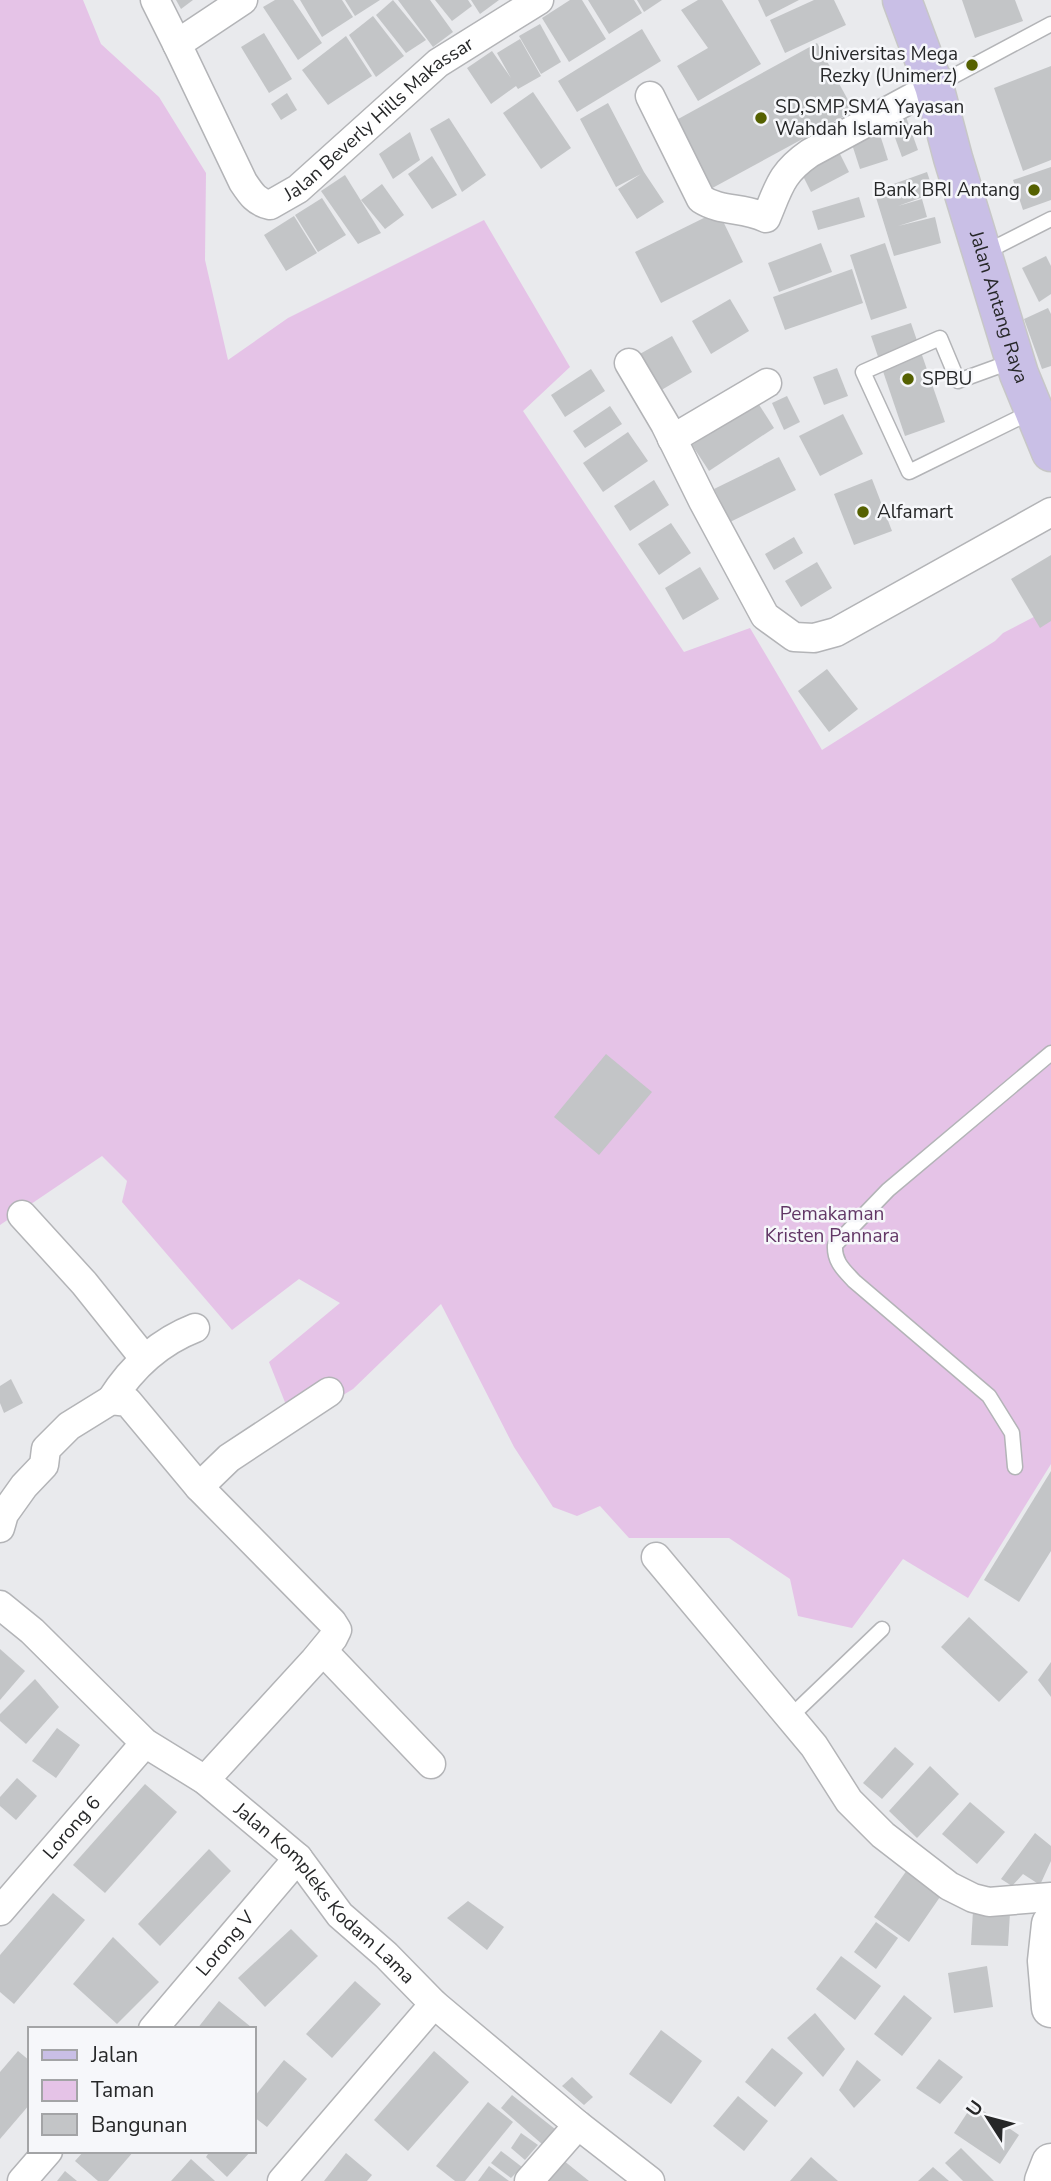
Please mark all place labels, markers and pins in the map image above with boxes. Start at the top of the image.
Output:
place label: Universitas Mega Rezky (Unimerz) [811,41,958,89]
marker: Universitas Mega Rezky (Unimerz) [964,57,980,73]
place label: SD,SMP,SMA Yayasan Wahdah Islamiyah [775,94,964,142]
marker: SD,SMP,SMA Yayasan Wahdah Islamiyah [753,110,769,126]
place label: Bank BRI Antang [873,177,1020,203]
marker: Bank BRI Antang [1026,182,1042,198]
place label: SPBU [922,366,972,392]
marker: SPBU [900,371,916,387]
place label: Alfamart [877,499,953,525]
marker: Alfamart [855,504,871,520]

